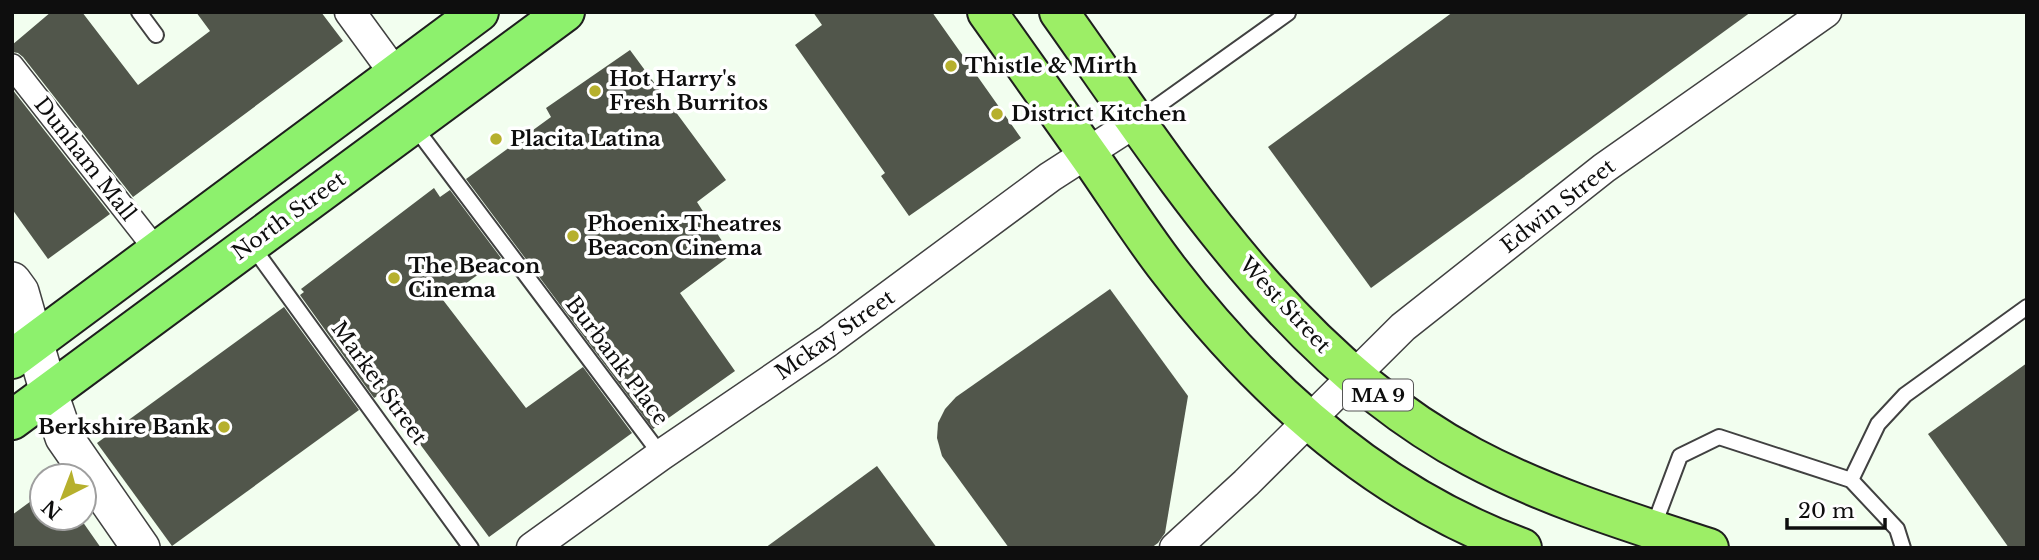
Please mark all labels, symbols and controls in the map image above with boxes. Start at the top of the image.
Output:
place label: Thistle & Mirth [965,53,1137,79]
marker: Thistle & Mirth [943,58,959,74]
place label: Hot Harry's Fresh Burritos [609,66,768,116]
marker: Hot Harry's Fresh Burritos [587,83,603,99]
street label: Dunham Mall [29,92,142,226]
place label: District Kitchen [1011,101,1186,127]
marker: District Kitchen [989,106,1005,122]
place label: Placita Latina [510,126,661,152]
marker: Placita Latina [488,131,504,147]
street label: Edwin Street [1496,153,1620,259]
street label: North Street [227,166,351,266]
place label: Phoenix Theatres Beacon Cinema [587,211,782,261]
marker: Phoenix Theatres Beacon Cinema [565,228,581,244]
street label: West Street [1233,251,1336,358]
place label: The Beacon Cinema [408,253,540,303]
marker: The Beacon Cinema [386,270,402,286]
street label: Mckay Street [770,284,900,386]
street label: Burbank Place [560,291,674,431]
street label: Market Street [326,316,432,450]
road number: MA 9 [1343,380,1413,410]
place label: Berkshire Bank [38,414,211,440]
marker: Berkshire Bank [216,419,232,435]
north arrow [28,462,98,532]
scale bar [1787,486,1885,530]
text: N [38,495,66,524]
text: 20 m [1798,498,1855,524]

